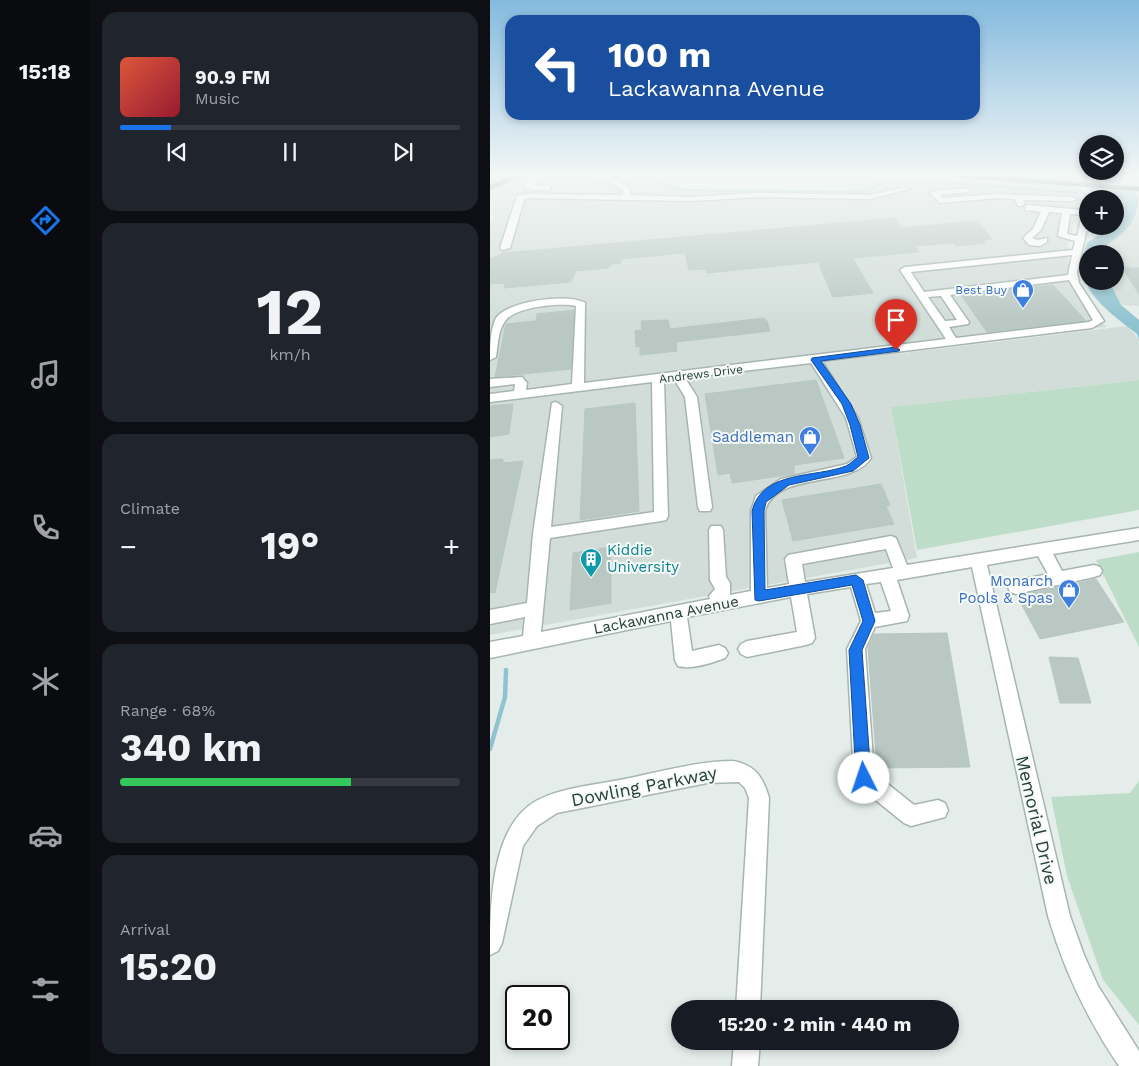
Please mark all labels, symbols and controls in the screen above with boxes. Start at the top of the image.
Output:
text: 100 m [608,34,711,76]
icon: left [525,35,590,100]
text: 15:18 [19,59,71,84]
text: 90.9 FM [195,66,270,89]
text: Lackawanna Avenue [608,76,825,101]
text: Music [195,89,240,108]
map controls [1079,135,1124,290]
button: layers [1079,135,1124,180]
icon: previous [163,138,191,166]
icon: pause [276,138,304,166]
icon: next [389,138,417,166]
button: + [1079,190,1124,235]
icon: directions [28,203,63,238]
button: − [1079,245,1124,290]
text: 12 [257,274,323,350]
shop icon: Best Buy [1011,278,1035,309]
place label: Best Buy [955,283,1008,297]
pin [875,299,917,350]
icon: arrive [882,306,910,334]
text: km/h [269,345,311,364]
icon: music [28,357,63,392]
street label: Andrews Drive [658,362,744,386]
shop icon: Saddleman [798,425,822,456]
place label: Saddleman [712,428,794,446]
text: Climate [120,499,180,518]
icon: phone [28,510,63,545]
text: 19° [261,524,319,568]
text: − [120,530,137,563]
text: + [443,530,460,563]
place label: Kiddie University [607,541,679,576]
building icon: Kiddie University [579,547,603,578]
place label: Monarch Pools & Spas [959,572,1053,607]
shop icon: Monarch Pools & Spas [1057,578,1081,609]
street label: Lackawanna Avenue [592,592,740,638]
icon: climate [28,664,63,699]
text: Range · 68% [120,701,215,720]
text: 340 km [120,726,262,770]
position arrow [837,751,889,803]
street label: Memorial Drive [1012,753,1062,887]
street label: Dowling Parkway [569,761,719,810]
icon: car [28,818,63,853]
text: Arrival [120,920,170,939]
text: 15:20 [120,945,217,989]
icon: filters [28,972,63,1007]
speed limit sign: 20 [505,985,570,1050]
text: 15:20 · 2 min · 440 m [719,1013,911,1036]

